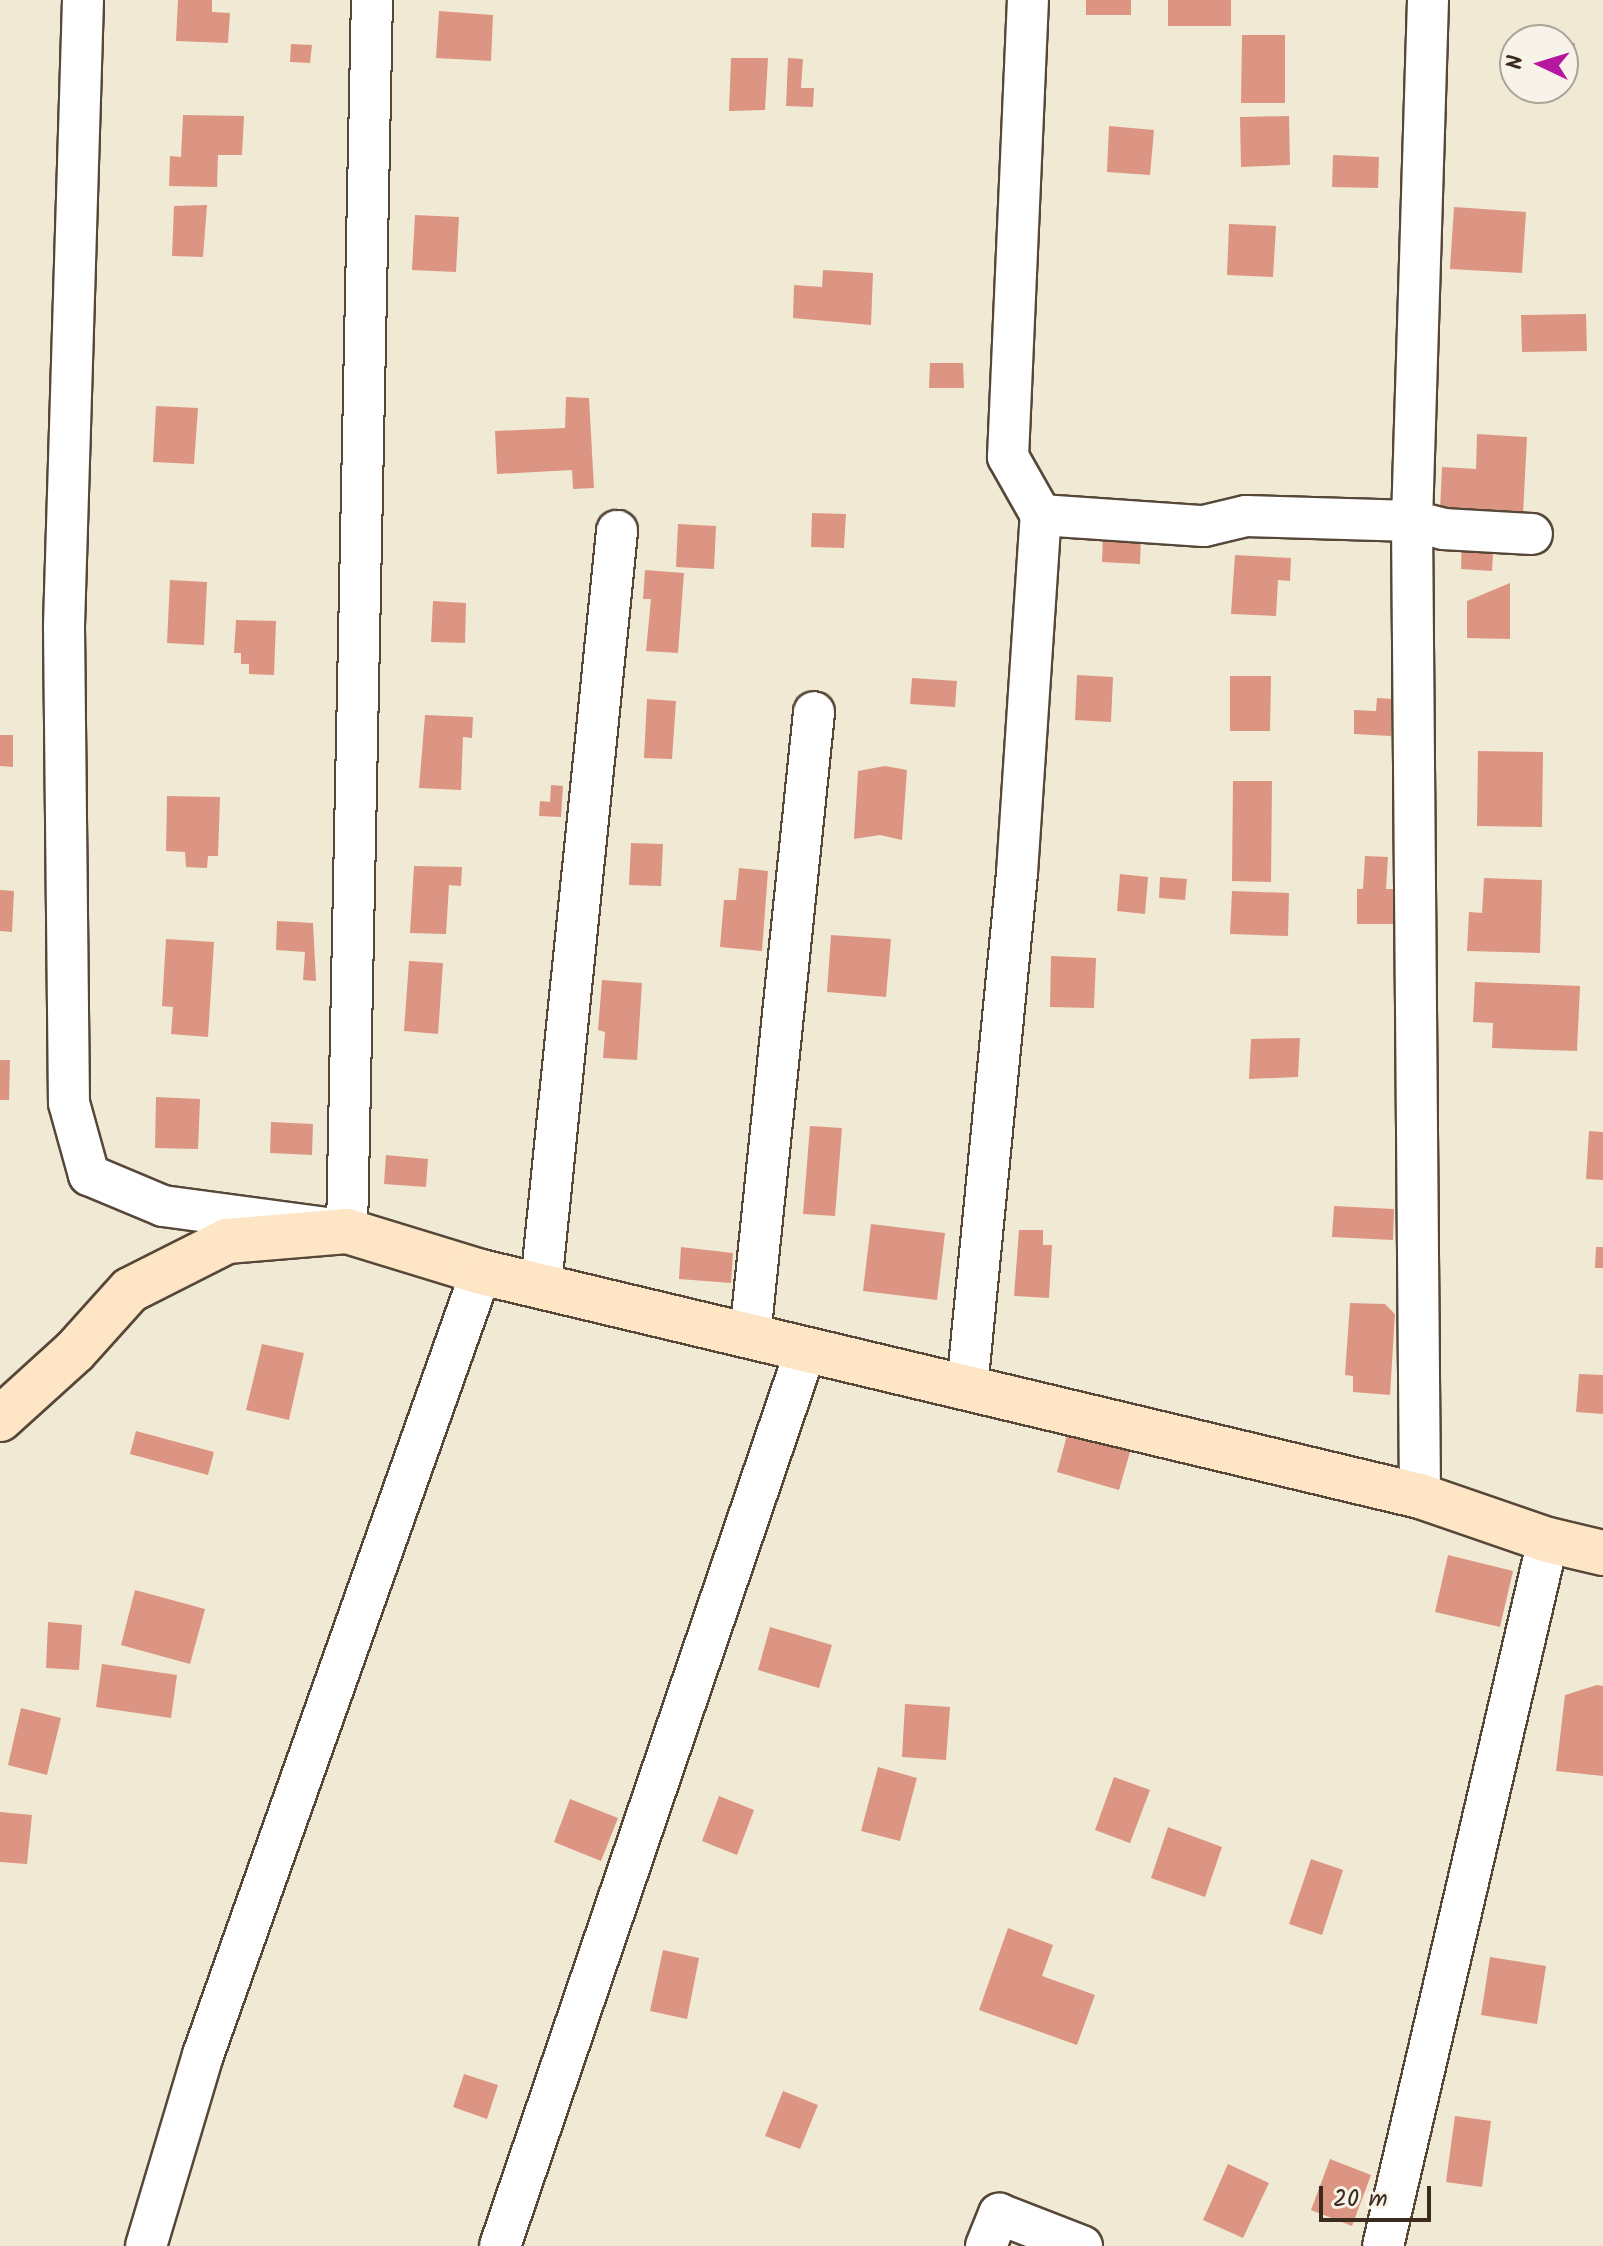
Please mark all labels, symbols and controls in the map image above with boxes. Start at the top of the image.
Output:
north arrow [1499,24,1579,104]
text: N [1499,54,1534,71]
scale bar [1323,2170,1435,2220]
text: 20 m [1333,2180,1388,2219]

